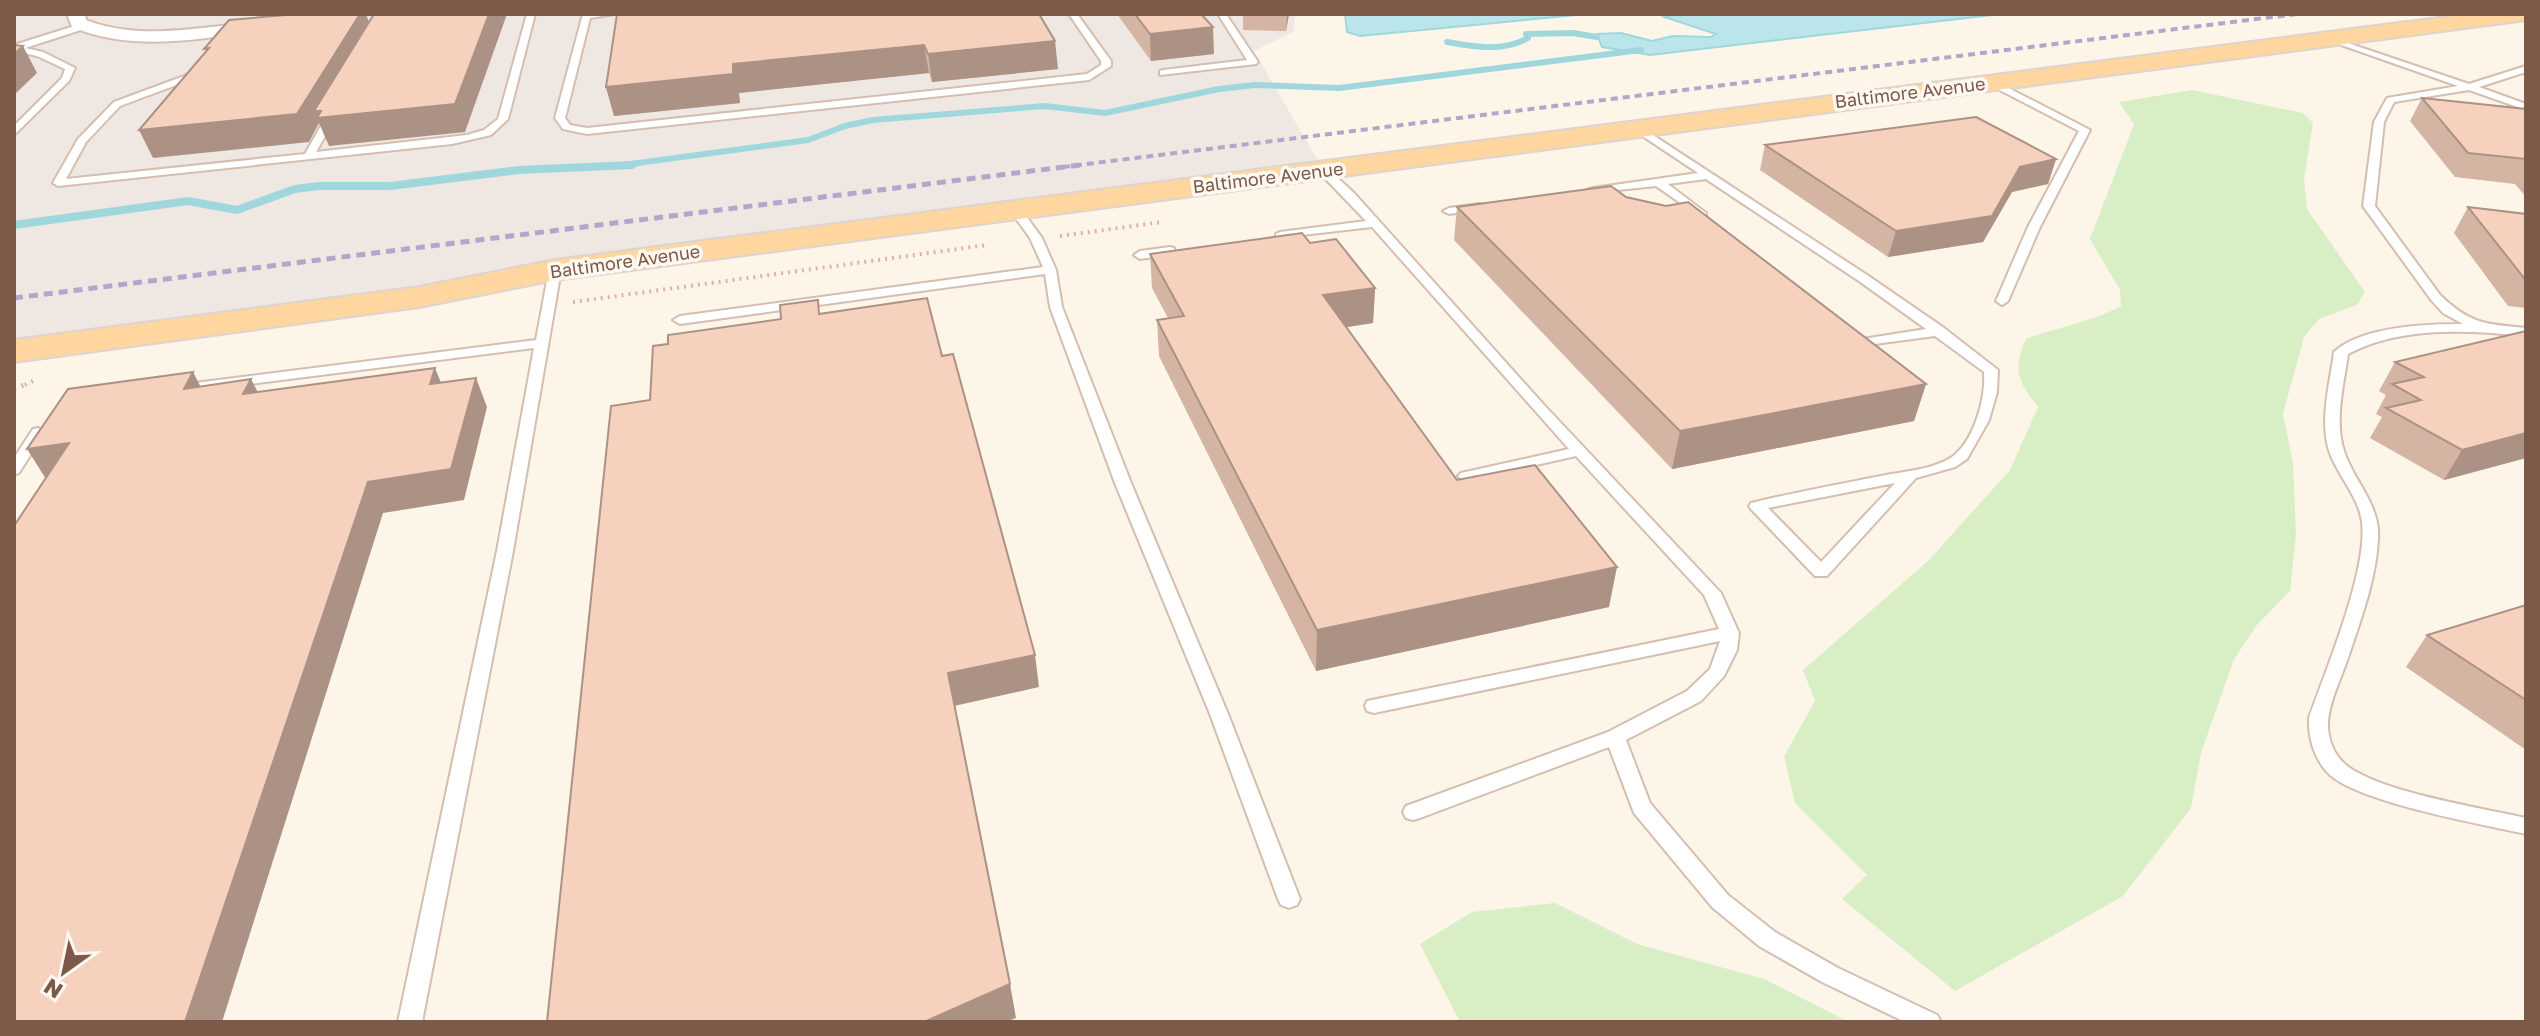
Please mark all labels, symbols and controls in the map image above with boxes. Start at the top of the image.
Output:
street label: Baltimore Avenue [1833,72,1987,112]
street label: Baltimore Avenue [1191,157,1345,197]
street label: Baltimore Avenue [548,240,702,282]
north arrow [24,932,104,1012]
text: N [38,973,67,1005]

